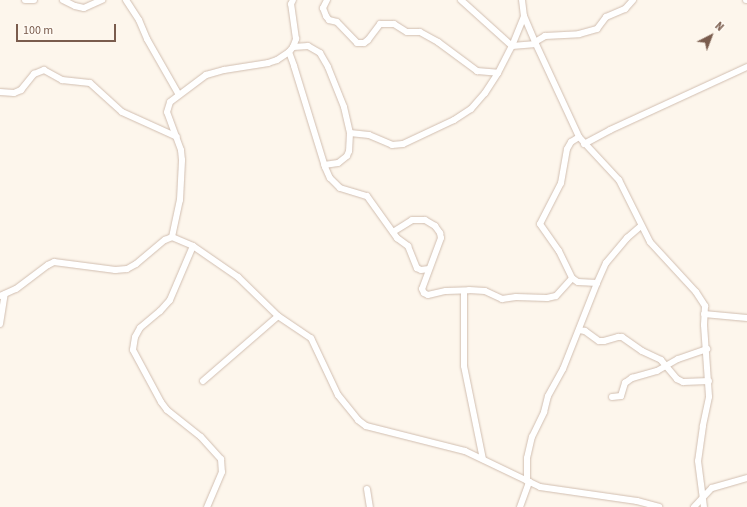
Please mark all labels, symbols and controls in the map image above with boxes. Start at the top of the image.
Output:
scale bar [18,16,118,42]
north arrow [691,16,731,56]
text: N [712,19,727,35]
text: 100 m [23,22,53,39]

